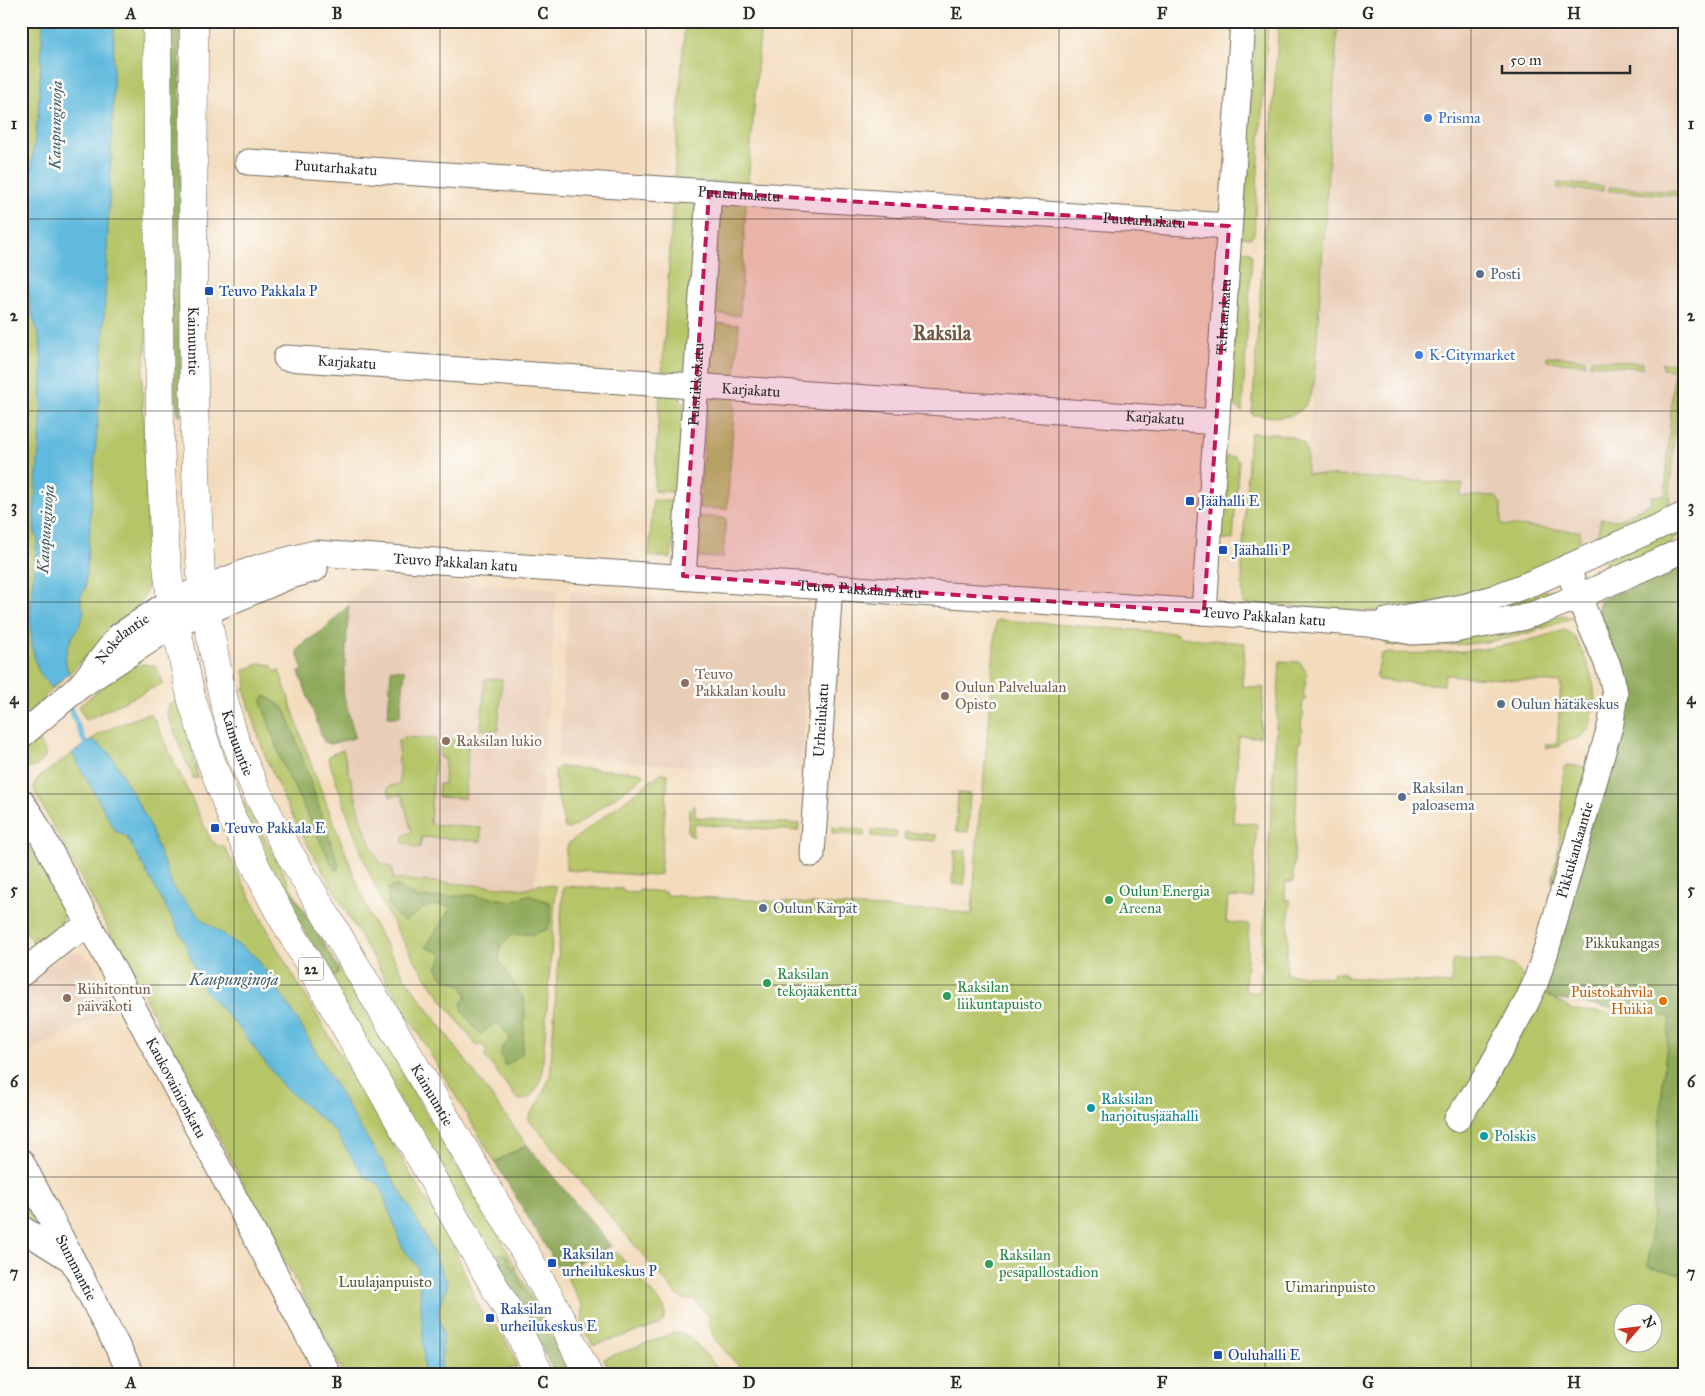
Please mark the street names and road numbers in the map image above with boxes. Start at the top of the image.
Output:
street label: Puutarhakatu [294,156,378,179]
street label: Puutarhakatu [697,182,781,206]
street label: Puutarhakatu [1102,209,1186,232]
street label: Tehtaankatu [1212,278,1235,355]
street label: Kainuuntie [184,307,203,376]
street label: Puistikkokatu [684,342,708,427]
street label: Karjakatu [317,351,377,373]
street label: Karjakatu [721,379,781,401]
street label: Karjakatu [1125,407,1185,429]
street label: Teuvo Pakkalan katu [393,549,518,575]
street label: Teuvo Pakkalan katu [797,576,922,602]
street label: Teuvo Pakkalan katu [1201,603,1327,630]
street label: Nokelantie [92,609,152,668]
street label: Urheilukatu [810,683,832,758]
street label: Kainuuntie [218,708,258,779]
street label: Pikkukankaantie [1553,800,1597,900]
road number: 22 [298,958,324,981]
street label: Kaukovainionkatu [142,1034,210,1141]
street label: Kainuuntie [407,1061,457,1129]
street label: Summantie [52,1231,101,1304]

